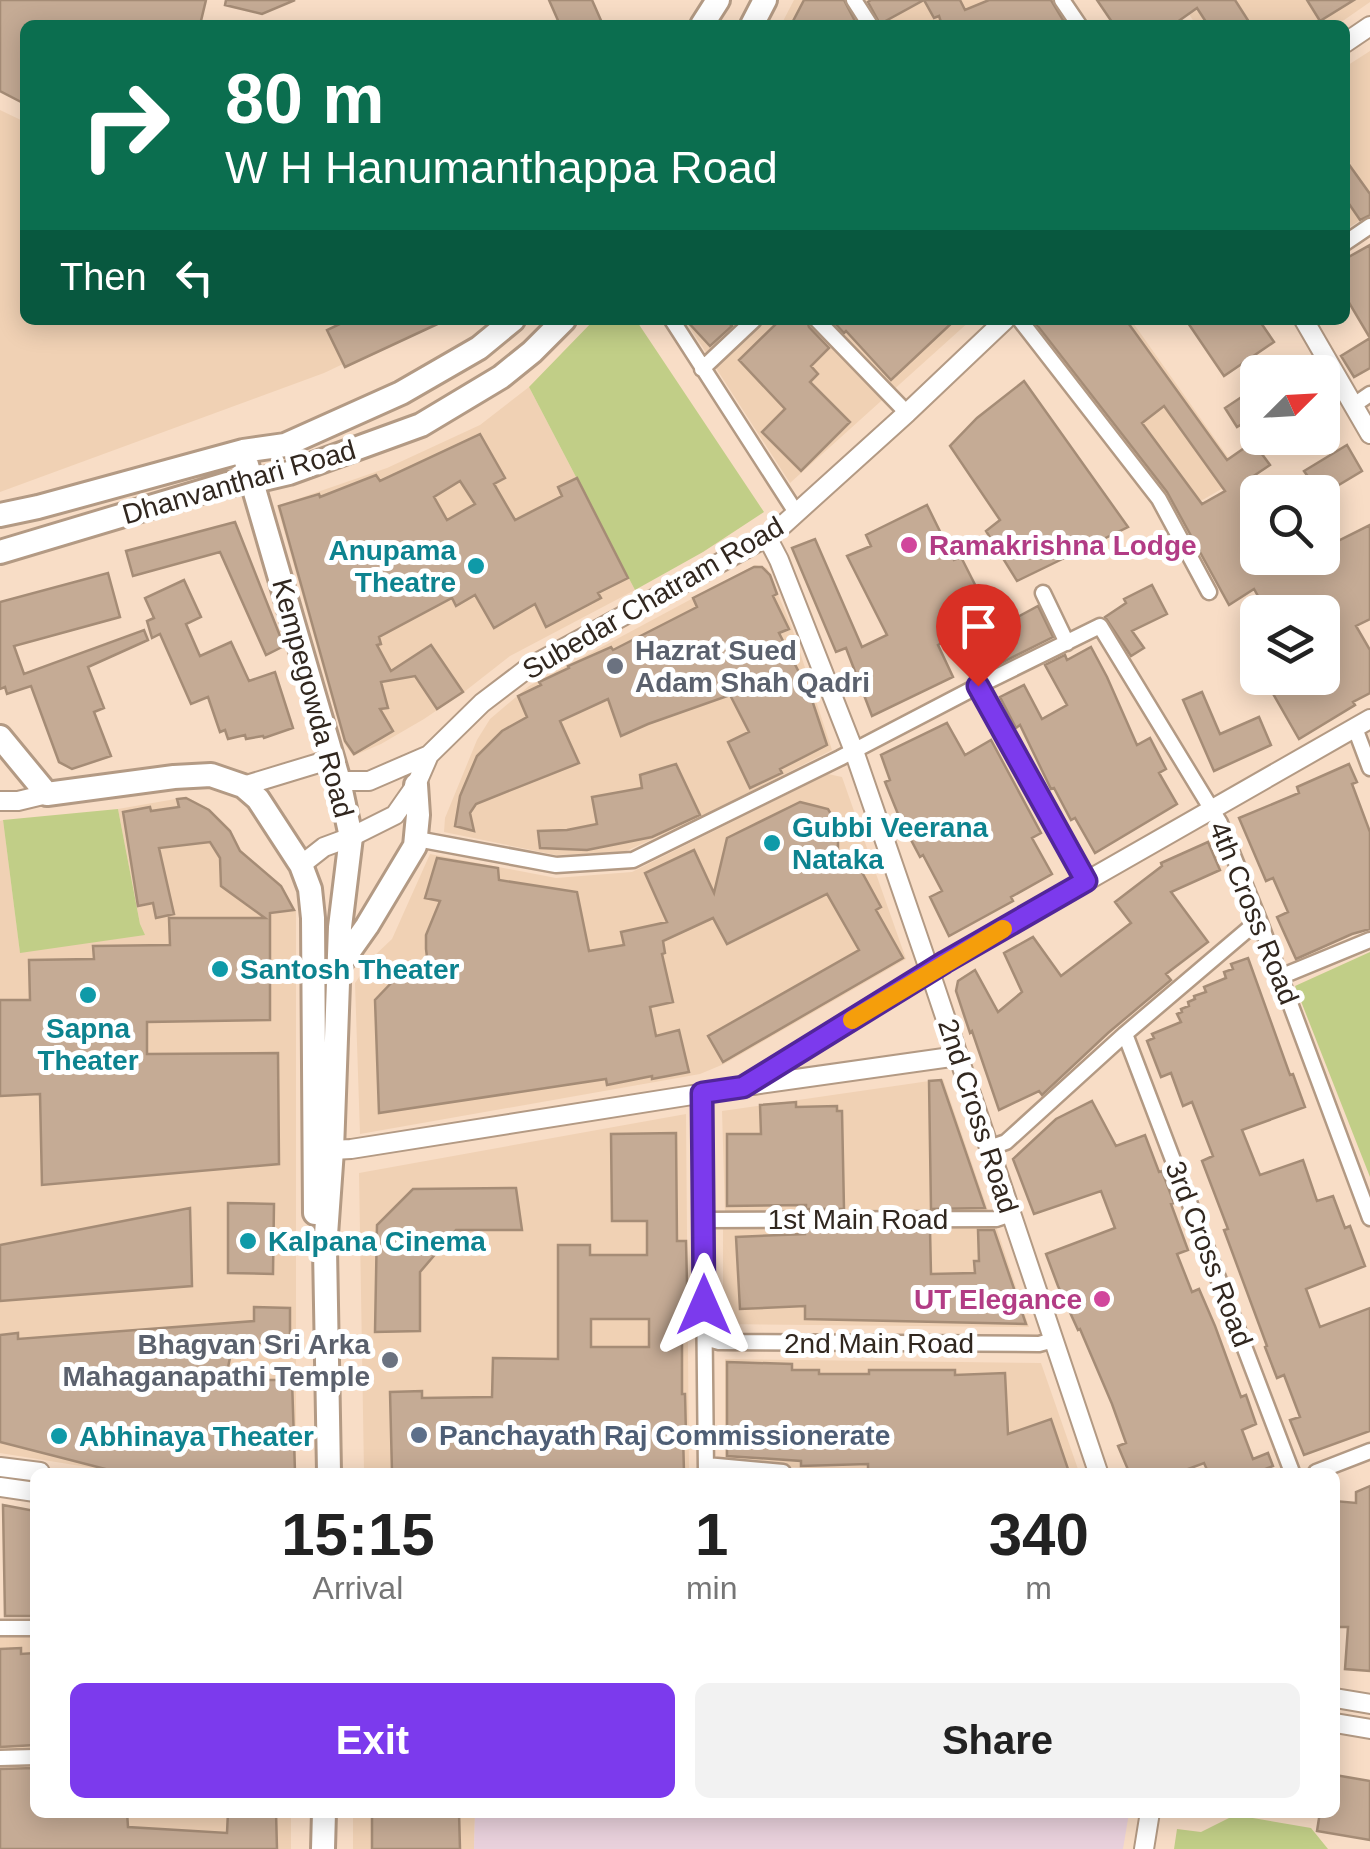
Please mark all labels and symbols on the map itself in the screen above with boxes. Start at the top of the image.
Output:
north arrow [1240,355,1340,455]
street label: Dhanvanthari Road [119,434,359,530]
street label: Subedar Chatram Road [517,511,789,685]
place label: Ramakrishna Lodge [929,530,1197,561]
marker: Ramakrishna Lodge [898,534,920,556]
place label: Anupama Theatre [328,535,456,598]
marker: Anupama Theatre [465,555,487,577]
street label: Kempegowda Road [266,575,360,821]
pin [936,584,1021,687]
place label: Hazrat Sued Adam Shah Qadri [635,635,870,698]
marker: Hazrat Sued Adam Shah Qadri [604,655,626,677]
place label: Gubbi Veerana Nataka [792,812,988,875]
street label: 4th Cross Road [1203,817,1305,1009]
marker: Gubbi Veerana Nataka [761,832,783,854]
place label: Santosh Theater [240,954,459,985]
marker: Santosh Theater [209,958,231,980]
marker: Sapna Theater [77,984,99,1006]
place label: Sapna Theater [37,1013,139,1076]
street label: 2nd Cross Road [932,1015,1024,1217]
street label: 3rd Cross Road [1159,1157,1259,1351]
street label: 1st Main Road [768,1204,948,1235]
place label: Kalpana Cinema [268,1226,486,1257]
marker: Kalpana Cinema [237,1230,259,1252]
position arrow [652,1253,756,1357]
place label: UT Elegance [914,1284,1082,1315]
marker: UT Elegance [1091,1288,1113,1310]
street label: 2nd Main Road [784,1328,974,1359]
place label: Bhagvan Sri Arka Mahaganapathi Temple [62,1329,370,1392]
marker: Bhagvan Sri Arka Mahaganapathi Temple [379,1349,401,1371]
place label: Panchayath Raj Commissionerate [439,1420,890,1451]
place label: Abhinaya Theater [79,1421,314,1452]
marker: Panchayath Raj Commissionerate [408,1424,430,1446]
marker: Abhinaya Theater [48,1425,70,1447]

